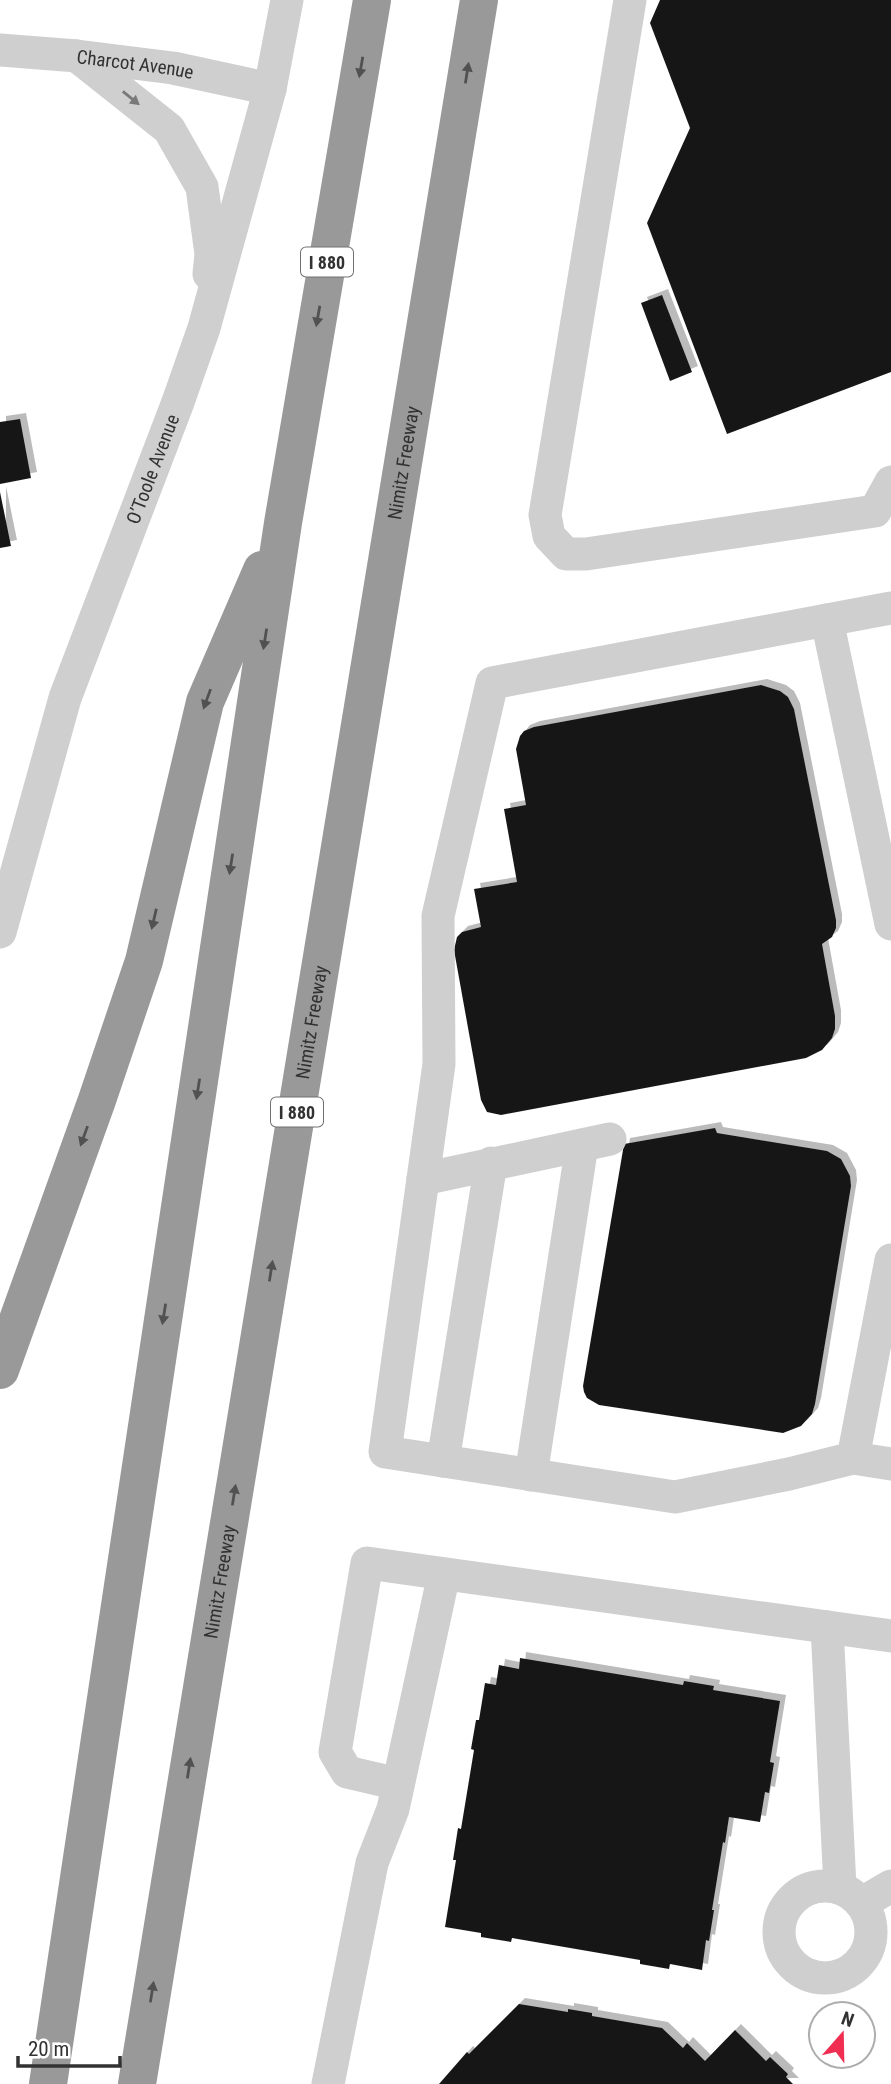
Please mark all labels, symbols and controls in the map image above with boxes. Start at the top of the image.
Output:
street label: Charcot Avenue [75,45,196,84]
one-way arrow [355,56,366,78]
one-way arrow [462,62,473,84]
one-way arrow [122,90,139,105]
road number: I 880 [301,248,353,276]
one-way arrow [312,305,323,327]
street label: Nimitz Freeway [382,404,424,521]
street label: O’Toole Avenue [121,411,184,527]
one-way arrow [259,628,270,650]
one-way arrow [201,688,212,709]
one-way arrow [226,853,237,875]
one-way arrow [148,909,159,931]
street label: Nimitz Freeway [291,964,332,1081]
one-way arrow [192,1078,203,1100]
road number: I 880 [271,1098,323,1126]
one-way arrow [78,1125,89,1146]
one-way arrow [266,1260,277,1282]
one-way arrow [158,1303,169,1325]
one-way arrow [229,1484,240,1506]
street label: Nimitz Freeway [199,1523,240,1640]
one-way arrow [184,1757,195,1779]
one-way arrow [147,1981,158,2003]
north arrow [807,2000,877,2070]
text: N [838,2007,857,2032]
scale bar [18,2024,119,2068]
text: 20 m [28,2037,69,2061]

